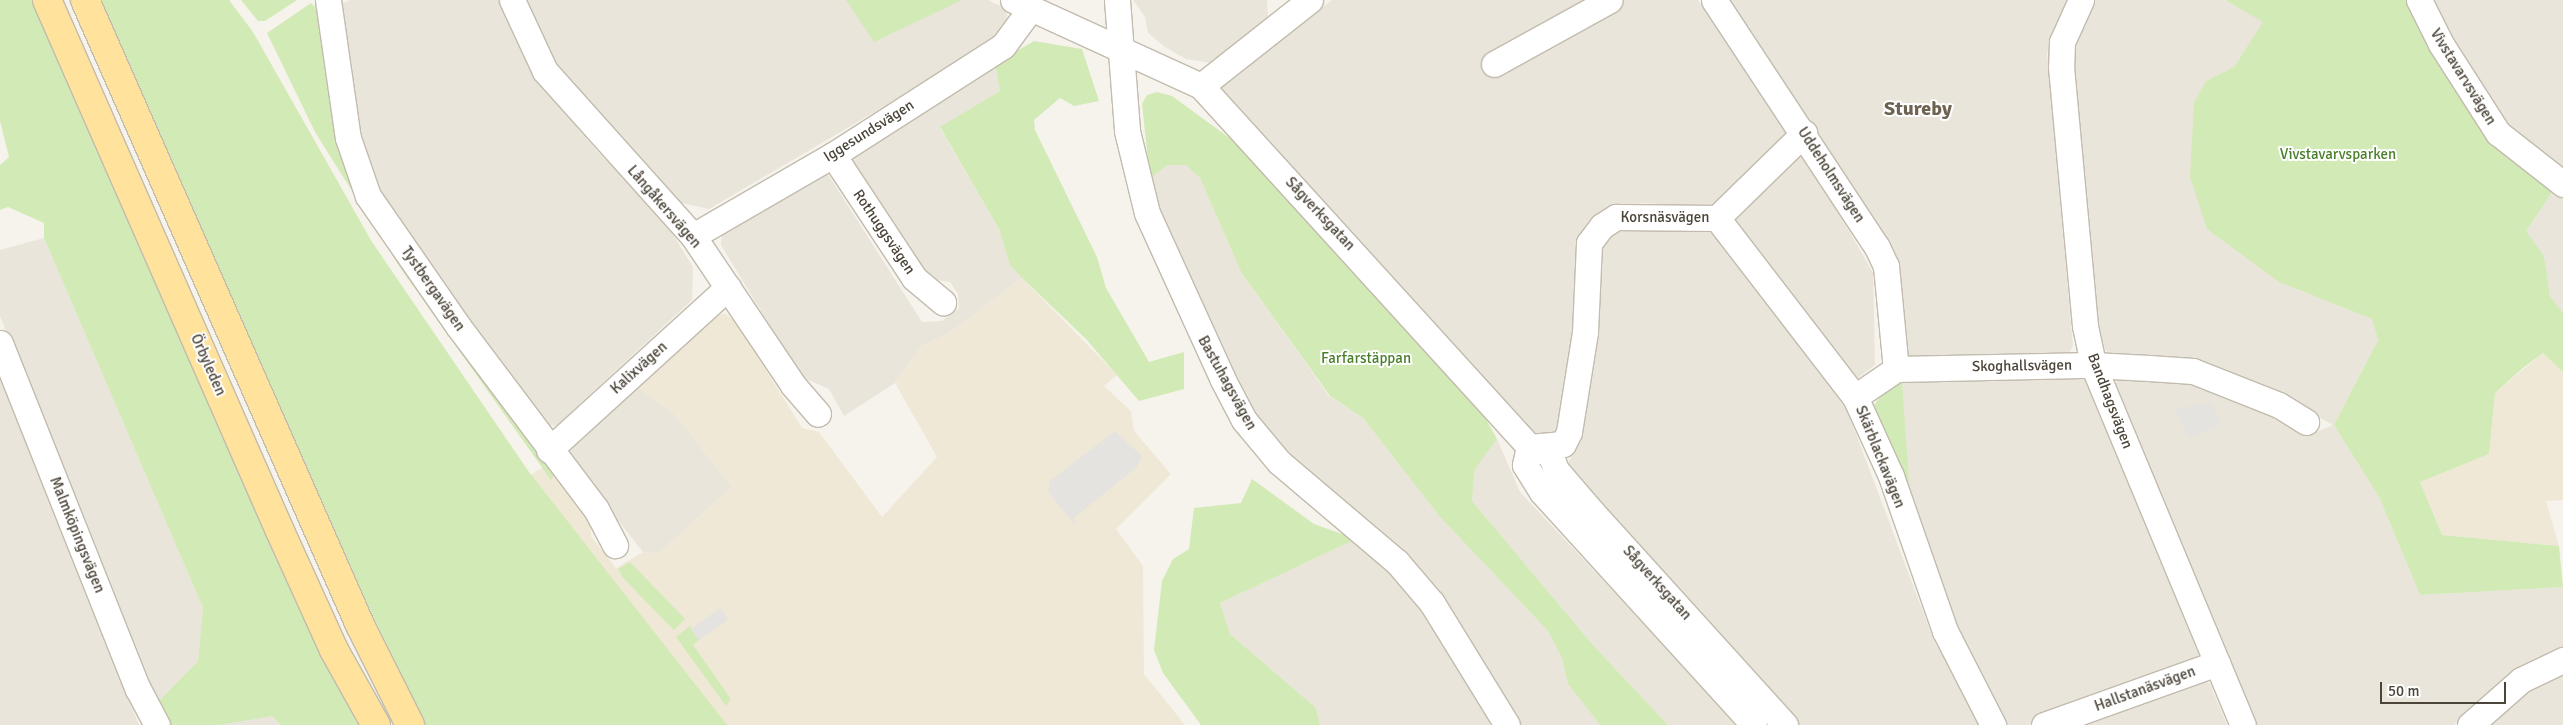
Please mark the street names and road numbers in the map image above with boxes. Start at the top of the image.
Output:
street label: Vivstavarvsvägen [2426,25,2500,129]
street label: Iggesundsvägen [820,96,918,166]
street label: Uddeholmsvägen [1793,124,1869,226]
street label: Långåkersvägen [623,162,705,252]
street label: Sågverksgatan [1281,174,1359,254]
street label: Rothuggsvägen [849,186,919,278]
street label: Korsnäsvägen [1621,209,1709,227]
street label: Tystbergavägen [397,243,469,335]
street label: Örbyleden [186,331,230,399]
street label: Bastuhagsvägen [1194,333,1260,433]
street label: Kalixvägen [607,338,671,398]
street label: Bandhagsvägen [2084,351,2136,451]
street label: Skoghallsvägen [1972,356,2072,376]
street label: Skärblackavägen [1851,403,1909,511]
street label: Malmköpingsvägen [45,474,109,596]
street label: Sågverksgatan [1619,542,1695,624]
street label: Hallstanäsvägen [2092,662,2198,716]

